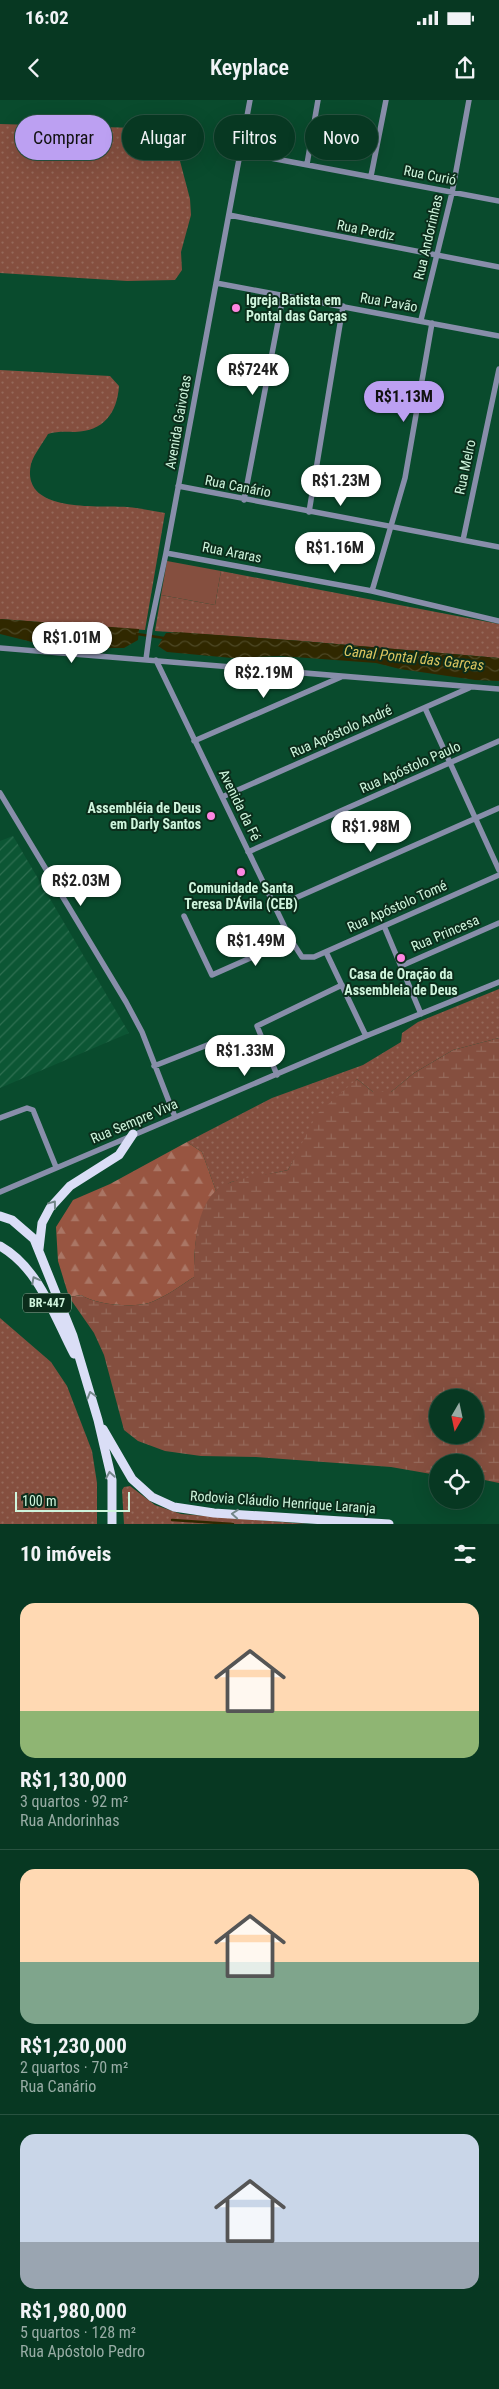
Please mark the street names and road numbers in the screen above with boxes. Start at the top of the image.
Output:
street label: Rua Curió [402,162,458,188]
street label: Rua Andorinhas [410,193,446,281]
street label: Rua Perdiz [336,217,396,243]
street label: Rua Pavão [359,289,419,315]
street label: Avenida Gaivotas [162,374,194,470]
street label: Rua Melro [451,438,479,496]
street label: Rua Canário [204,472,272,500]
street label: Rua Araras [201,538,263,566]
street label: Rua Apóstolo André [288,701,395,761]
street label: Rua Apóstolo Paulo [357,738,463,796]
street label: Avenida da Fé [216,767,264,844]
street label: Rua Apóstolo Tomé [345,877,450,935]
street label: Rua Princesa [409,912,481,954]
street label: Rua Sempre Viva [88,1095,180,1147]
road number: BR-447 [23,1294,71,1312]
street label: Rodovia Cláudio Henrique Laranja [190,1488,376,1516]

